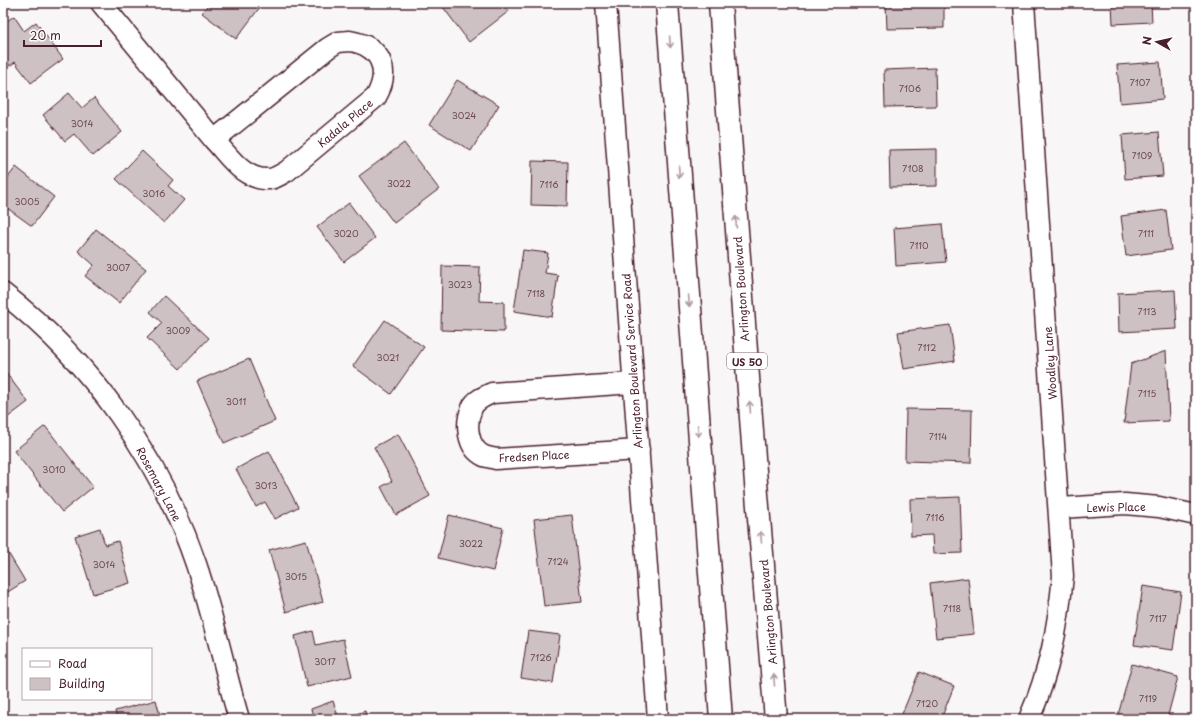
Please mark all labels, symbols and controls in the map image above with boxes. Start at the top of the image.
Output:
scale bar [24,22,101,48]
north arrow [1137,22,1177,62]
text: 20 m [30,26,61,44]
one-way arrow [666,35,673,48]
text: N [1138,35,1156,46]
house number: 7107 [1130,75,1150,89]
house number: 7106 [899,81,921,95]
street label: Kadala Place [313,95,377,151]
house number: 3024 [452,108,476,122]
house number: 3014 [71,116,93,130]
house number: 7109 [1132,148,1152,162]
house number: 7108 [902,161,924,175]
one-way arrow [676,165,683,178]
house number: 3022 [387,176,411,190]
house number: 7116 [540,177,558,191]
house number: 3016 [143,186,165,200]
house number: 3005 [14,194,40,208]
one-way arrow [733,216,740,229]
house number: 3020 [333,226,359,240]
house number: 7111 [1138,226,1154,240]
street label: Arlington Boulevard [729,235,753,342]
house number: 7110 [909,238,929,252]
house number: 3007 [106,260,130,274]
street label: Arlington Boulevard Service Road [617,273,647,449]
house number: 3023 [448,277,472,291]
house number: 7118 [527,286,545,300]
one-way arrow [685,294,692,307]
house number: 7113 [1138,304,1156,318]
house number: 3009 [166,323,190,337]
street label: Woodley Lane [1039,326,1061,400]
house number: 7112 [918,340,936,354]
house number: 3021 [377,350,399,364]
road number: US 50 [727,353,767,369]
house number: 7115 [1138,386,1156,400]
house number: 3011 [226,394,246,408]
one-way arrow [747,401,754,414]
one-way arrow [695,424,702,437]
house number: 7114 [929,429,947,443]
street label: Rosemary Lane [132,444,186,524]
street label: Fredsen Place [498,446,570,466]
house number: 3010 [42,462,66,476]
house number: 3013 [255,478,277,492]
street label: Lewis Place [1086,498,1146,516]
house number: 7116 [926,510,944,524]
one-way arrow [757,531,764,544]
house number: 3022 [459,536,483,550]
house number: 7124 [547,554,569,568]
house number: 3014 [93,557,115,571]
street label: Arlington Boulevard [755,558,781,665]
house number: 3015 [285,569,307,583]
house number: 7118 [943,601,961,615]
house number: 7117 [1149,611,1167,625]
legend [22,648,152,700]
house number: 7126 [530,650,552,664]
text: Road [58,654,87,672]
house number: 3017 [314,654,336,668]
text: Building [58,674,105,692]
one-way arrow [770,674,777,687]
house number: 7119 [1139,691,1157,705]
house number: 7120 [916,696,938,710]

